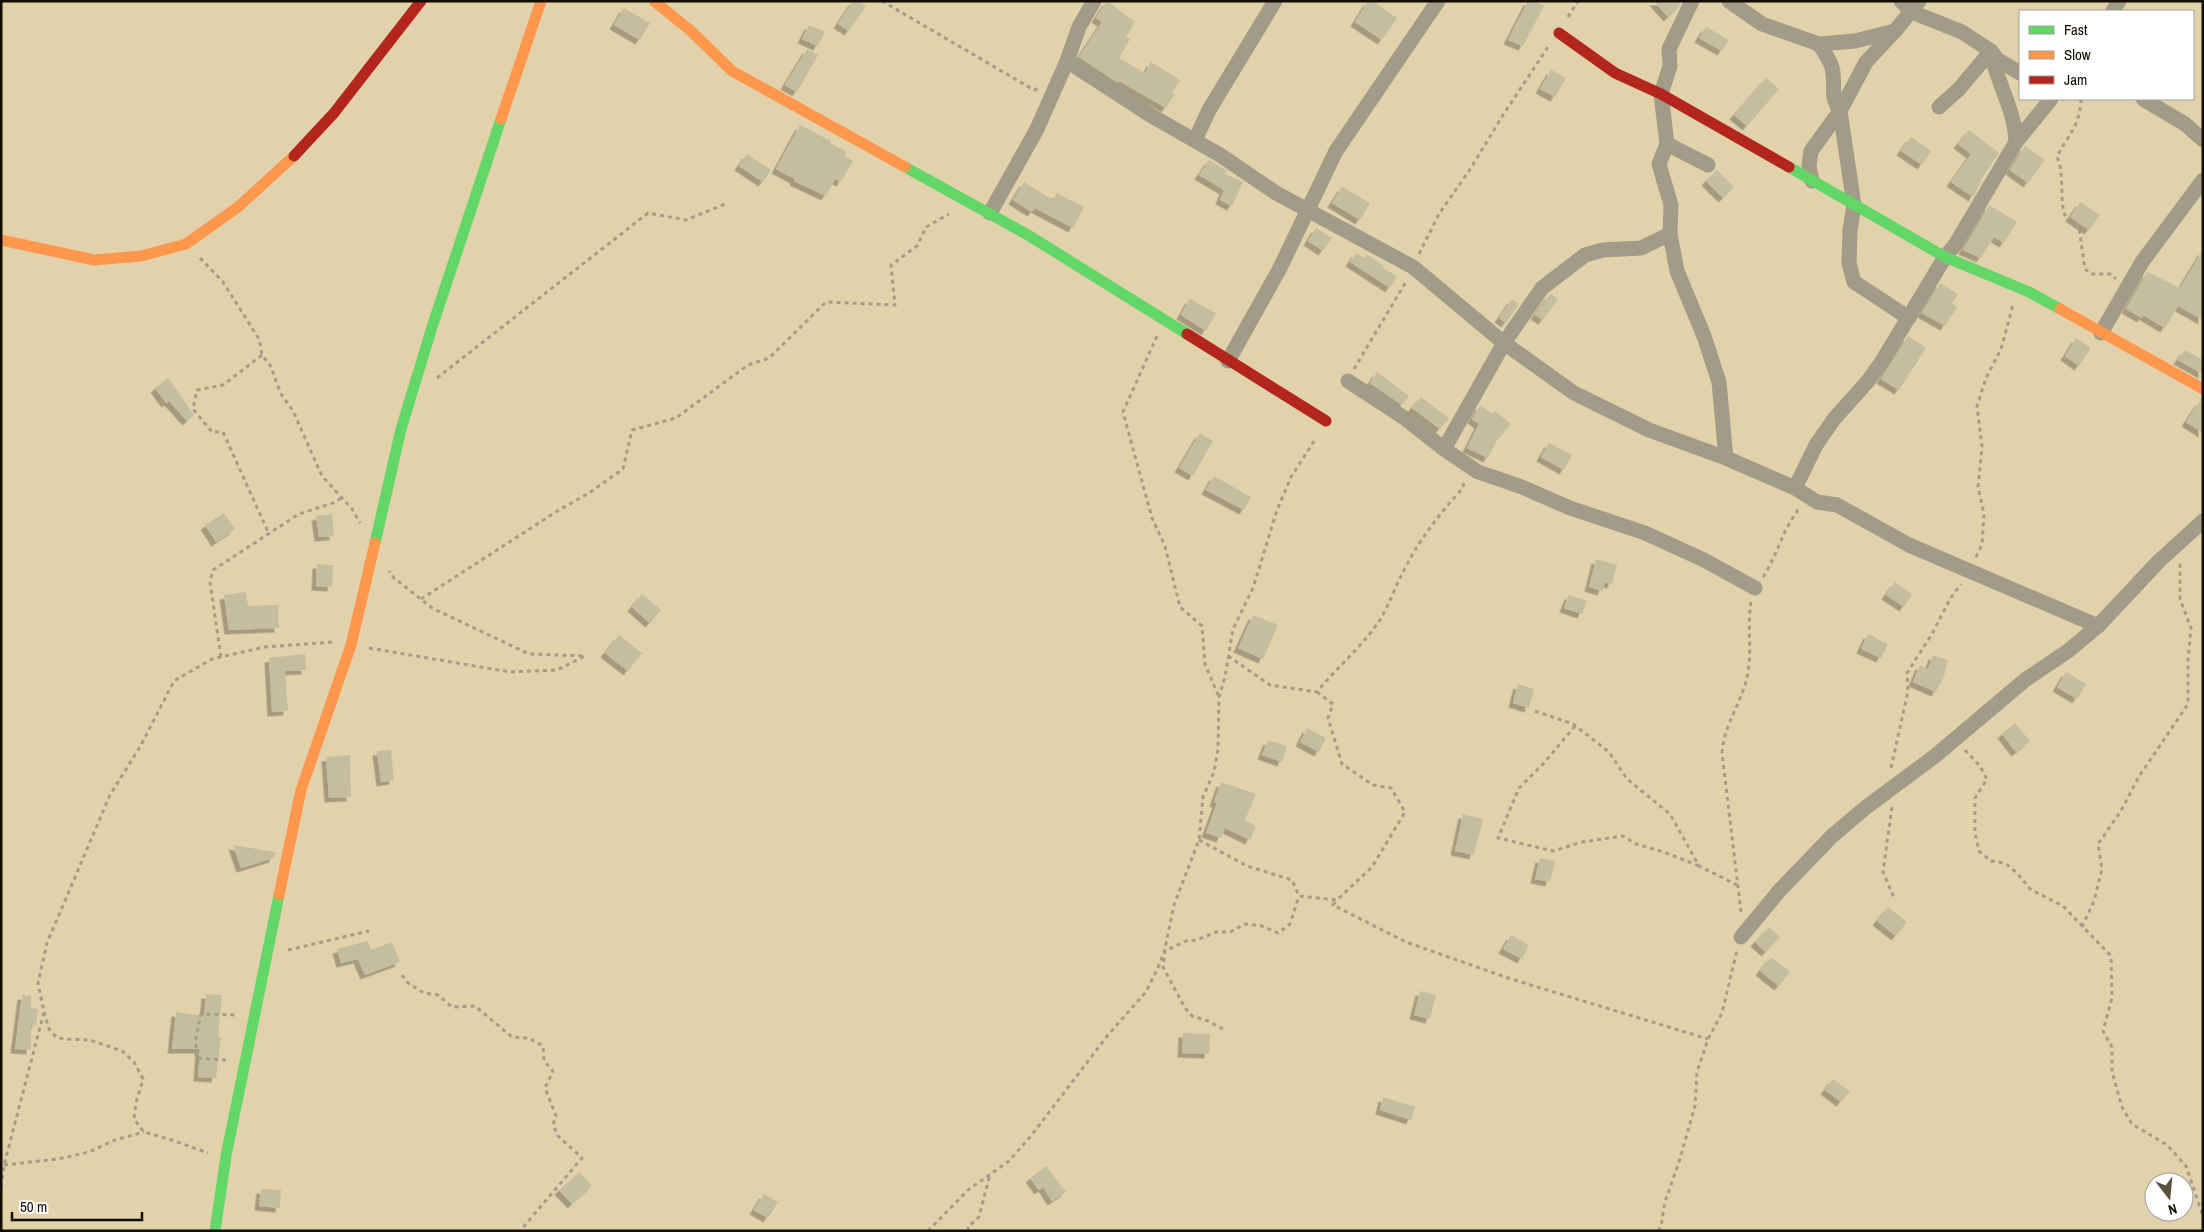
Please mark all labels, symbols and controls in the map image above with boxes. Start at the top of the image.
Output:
legend [2019,10,2194,100]
text: Fast [2064,19,2088,40]
text: Slow [2064,44,2091,65]
text: Jam [2064,69,2087,90]
north arrow [2144,1172,2194,1222]
scale bar [12,1190,142,1222]
text: 50 m [20,1196,47,1217]
text: N [2166,1200,2179,1219]

